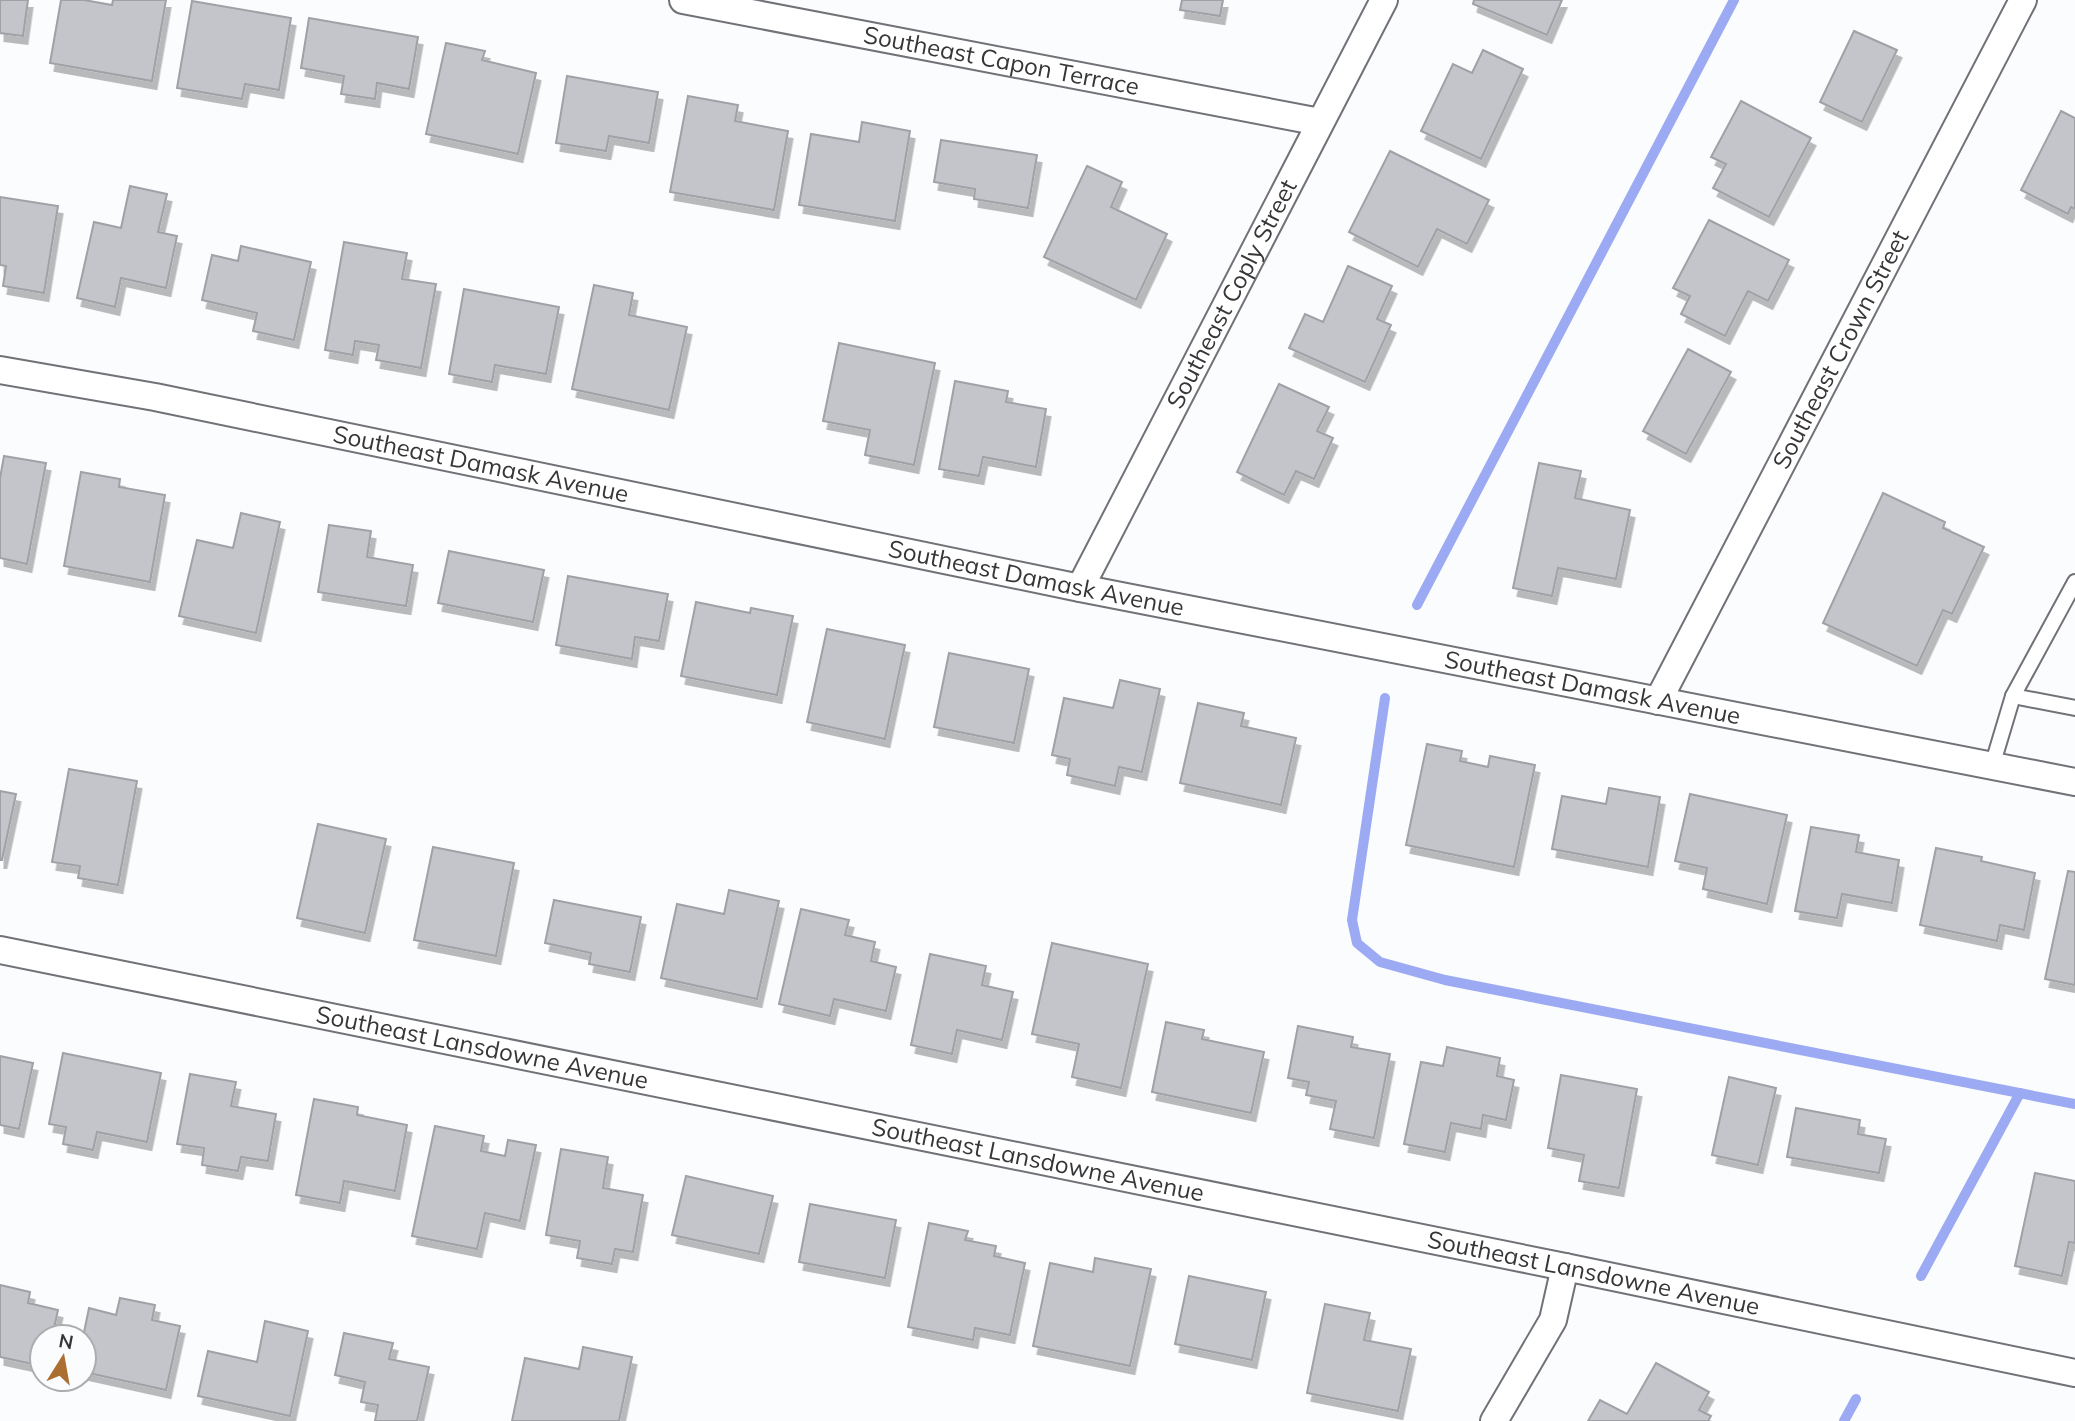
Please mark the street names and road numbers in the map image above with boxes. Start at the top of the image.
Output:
street label: Southeast Capon Terrace [861,19,1142,101]
street label: Southeast Coply Street [1160,174,1303,413]
street label: Southeast Crown Street [1765,225,1915,474]
street label: Southeast Damask Avenue [331,418,631,508]
street label: Southeast Damask Avenue [886,533,1187,622]
street label: Southeast Damask Avenue [1442,643,1743,730]
street label: Southeast Lansdowne Avenue [314,998,651,1095]
street label: Southeast Lansdowne Avenue [869,1111,1207,1208]
street label: Southeast Lansdowne Avenue [1425,1224,1762,1321]

